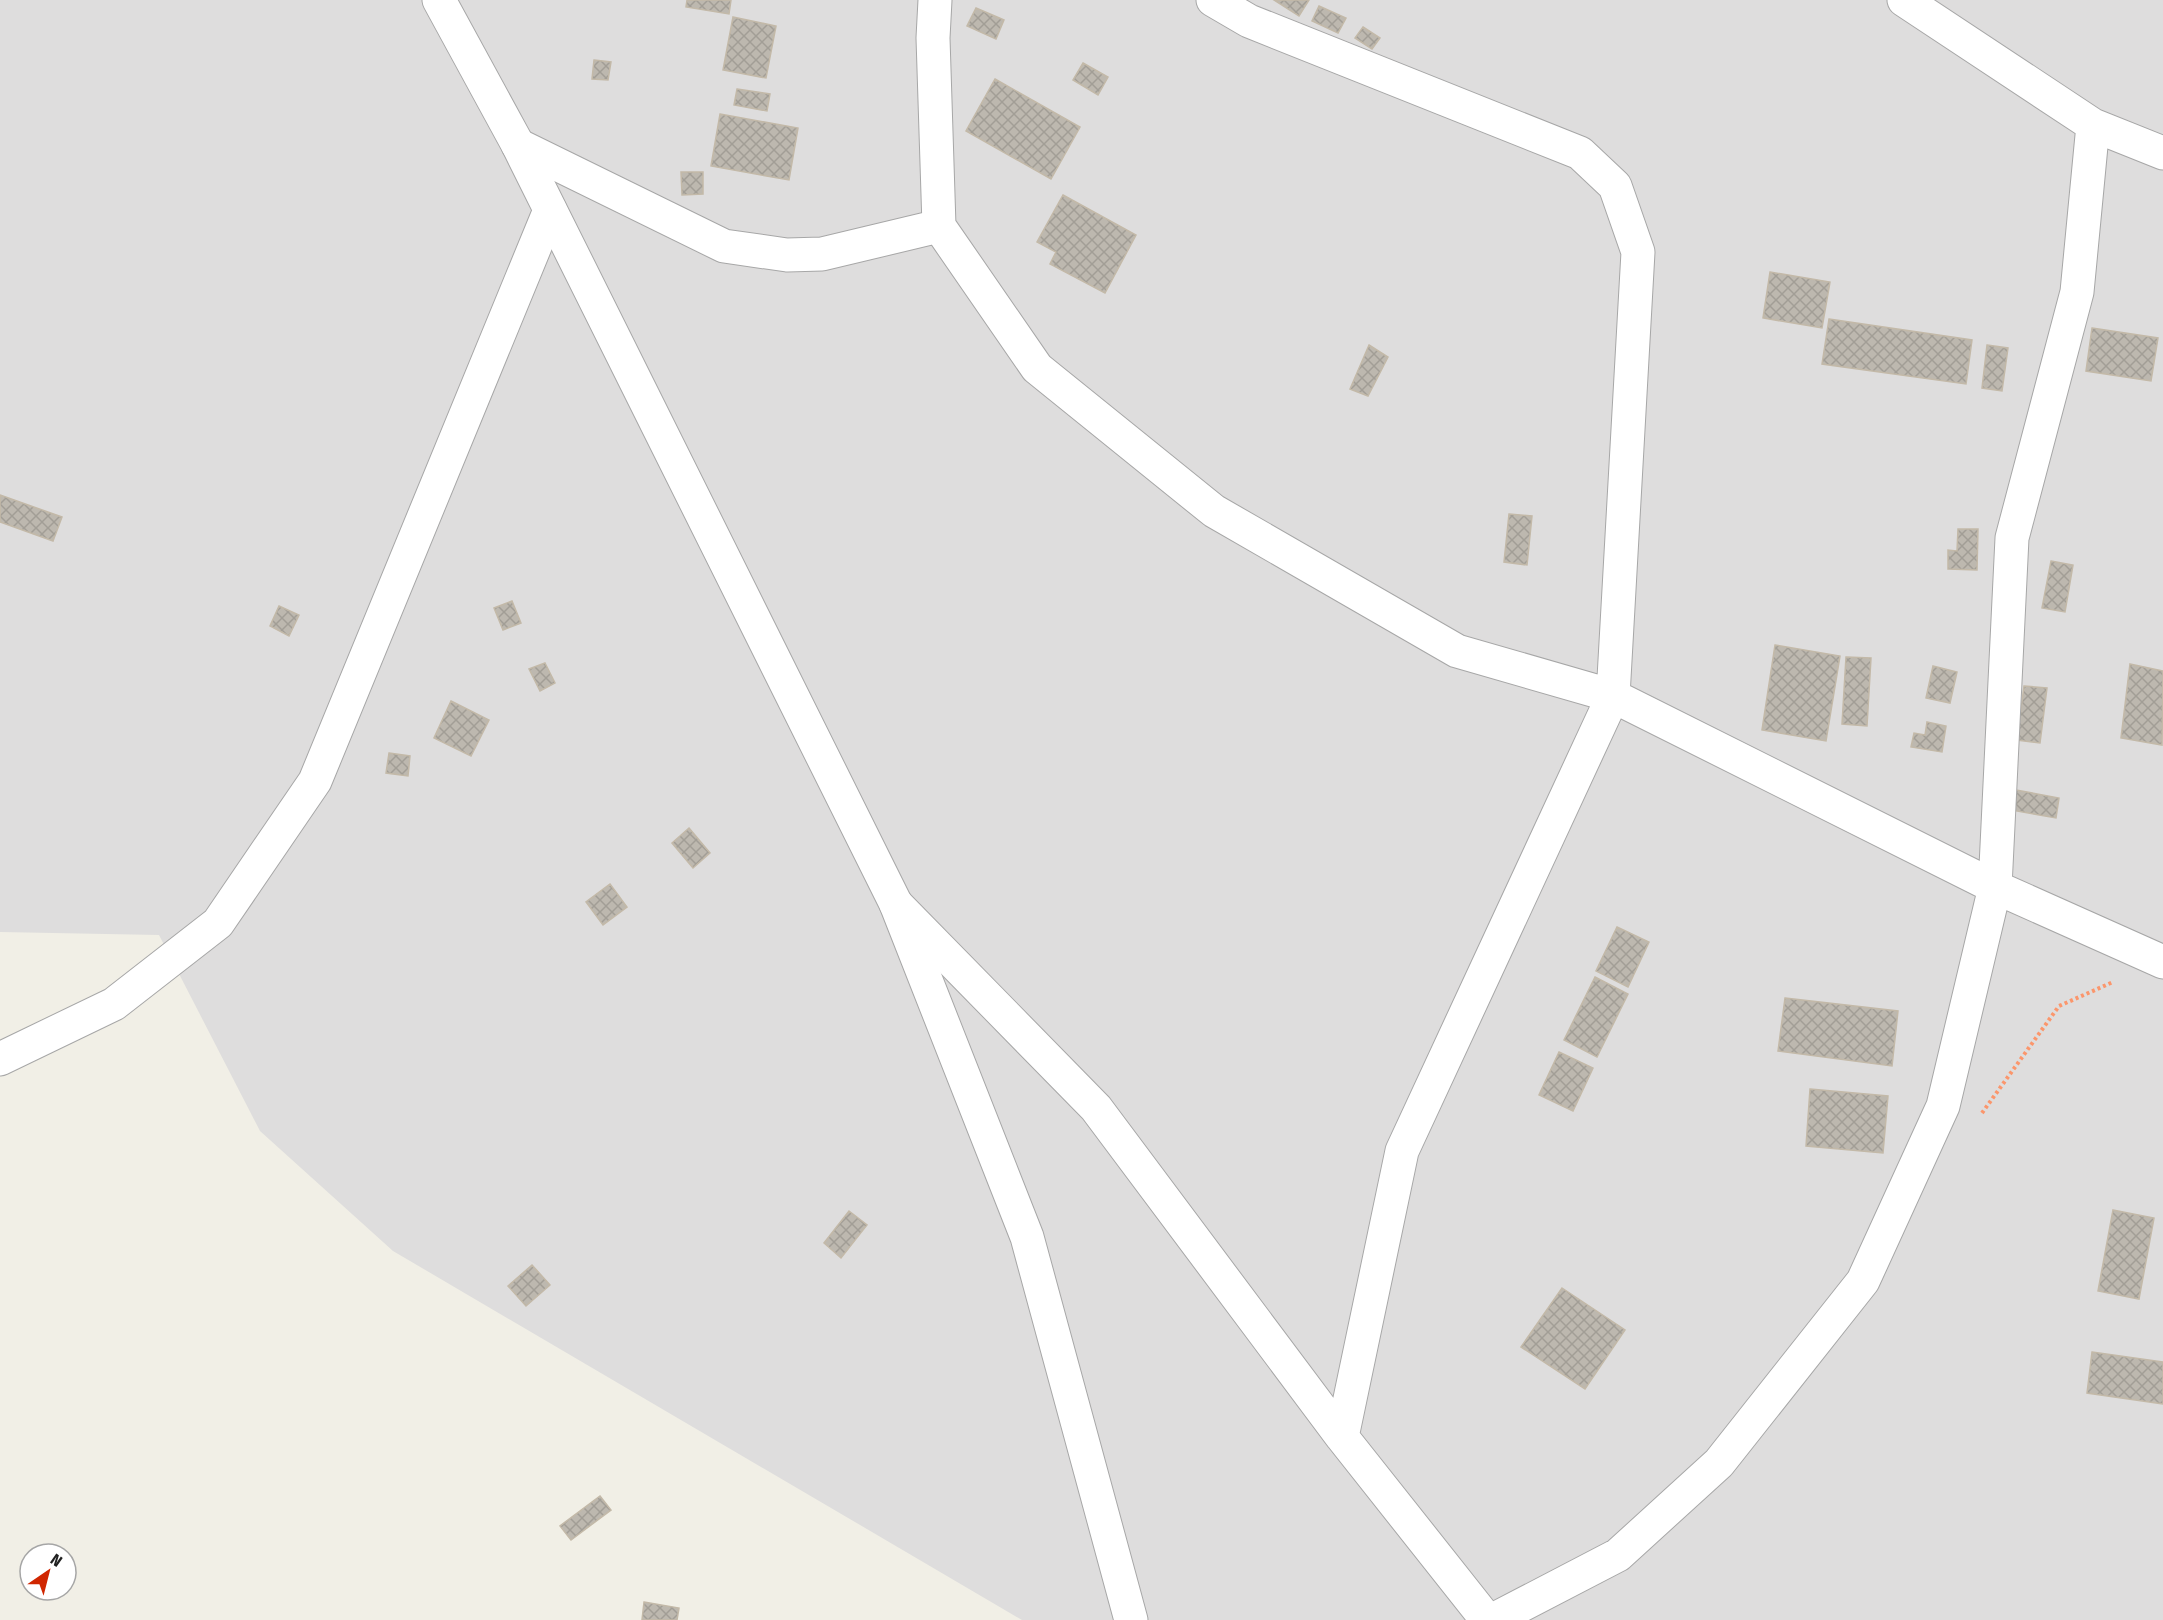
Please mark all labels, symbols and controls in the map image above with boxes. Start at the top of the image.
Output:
north arrow [18,1542,78,1602]
text: N [47,1550,66,1571]

